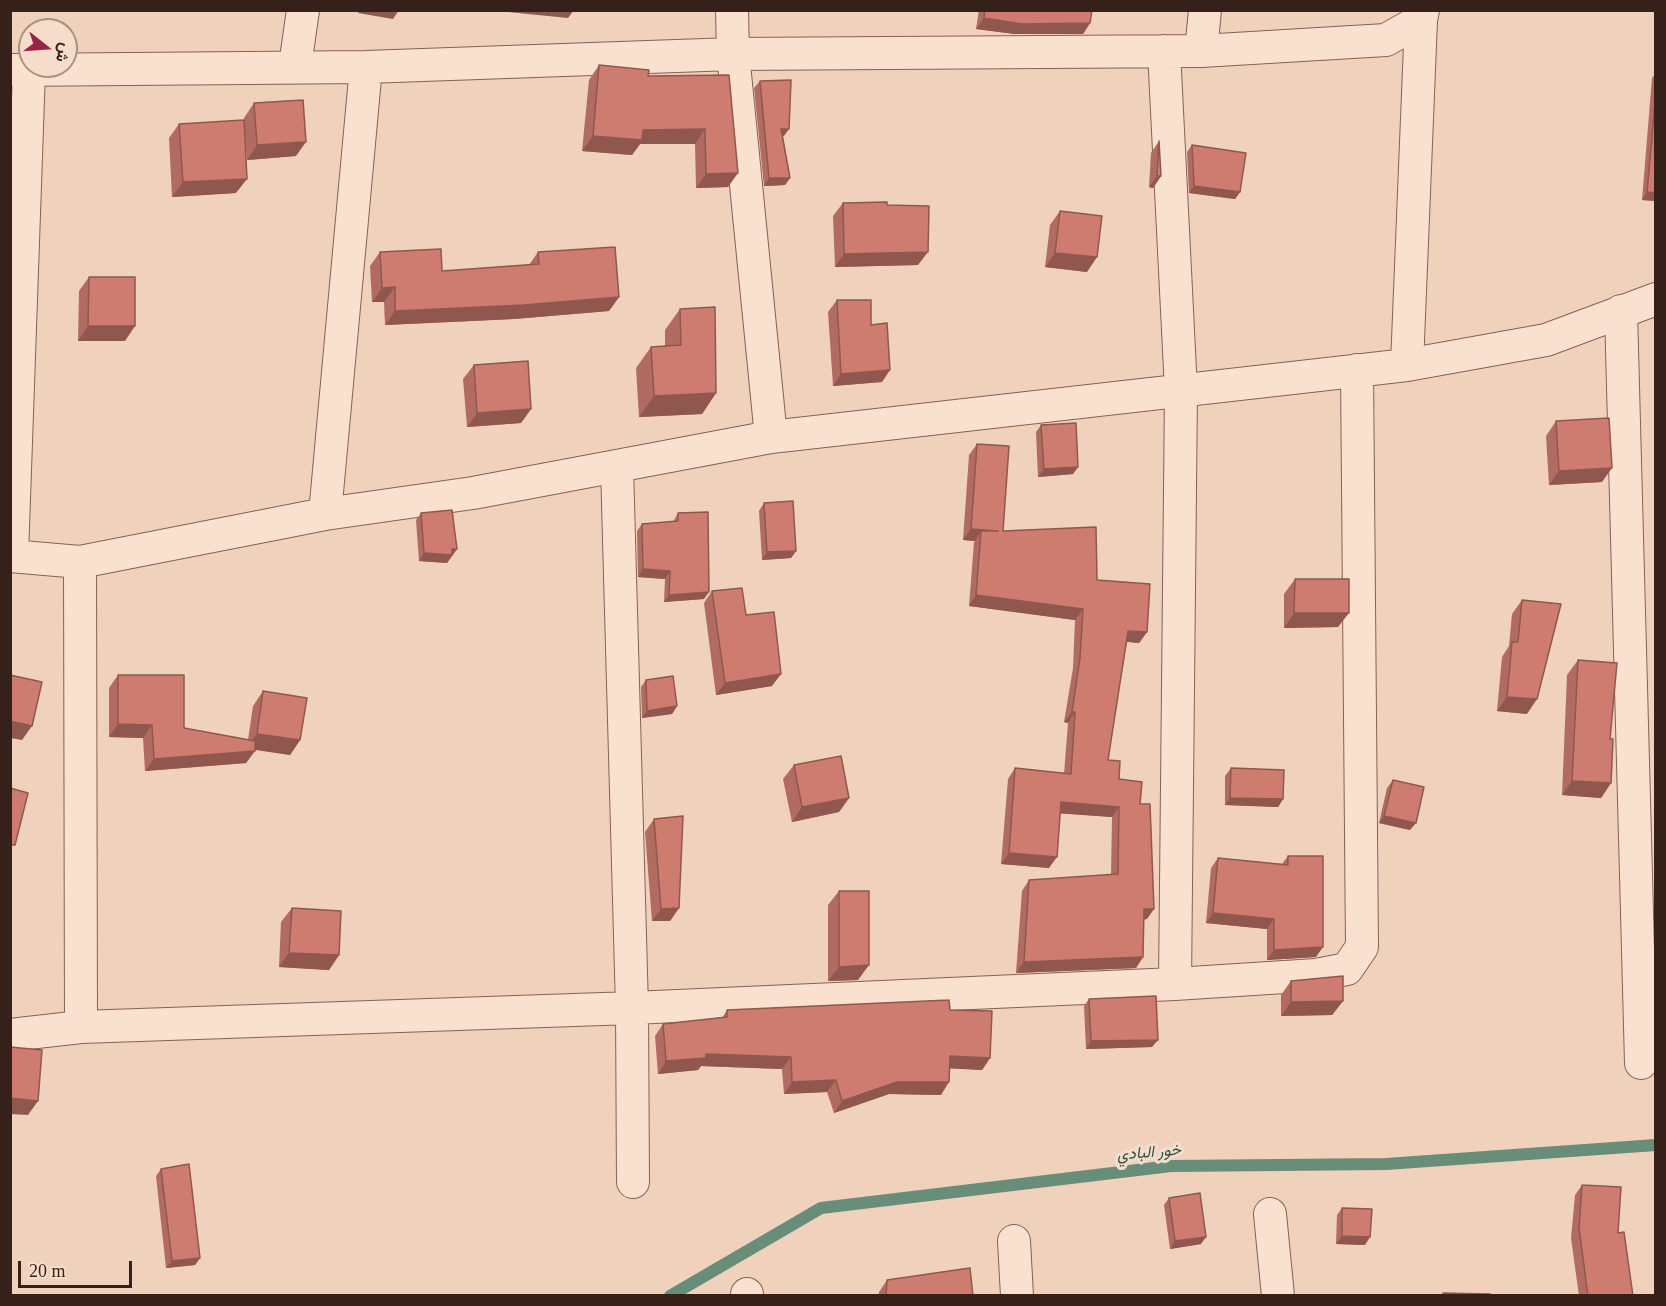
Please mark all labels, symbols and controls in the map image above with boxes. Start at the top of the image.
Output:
north arrow [18,18,78,78]
text: ش [53,41,75,64]
water label: خور البادي [1116,1141,1182,1165]
scale bar [21,1249,135,1287]
text: 20 m [29,1261,66,1281]

